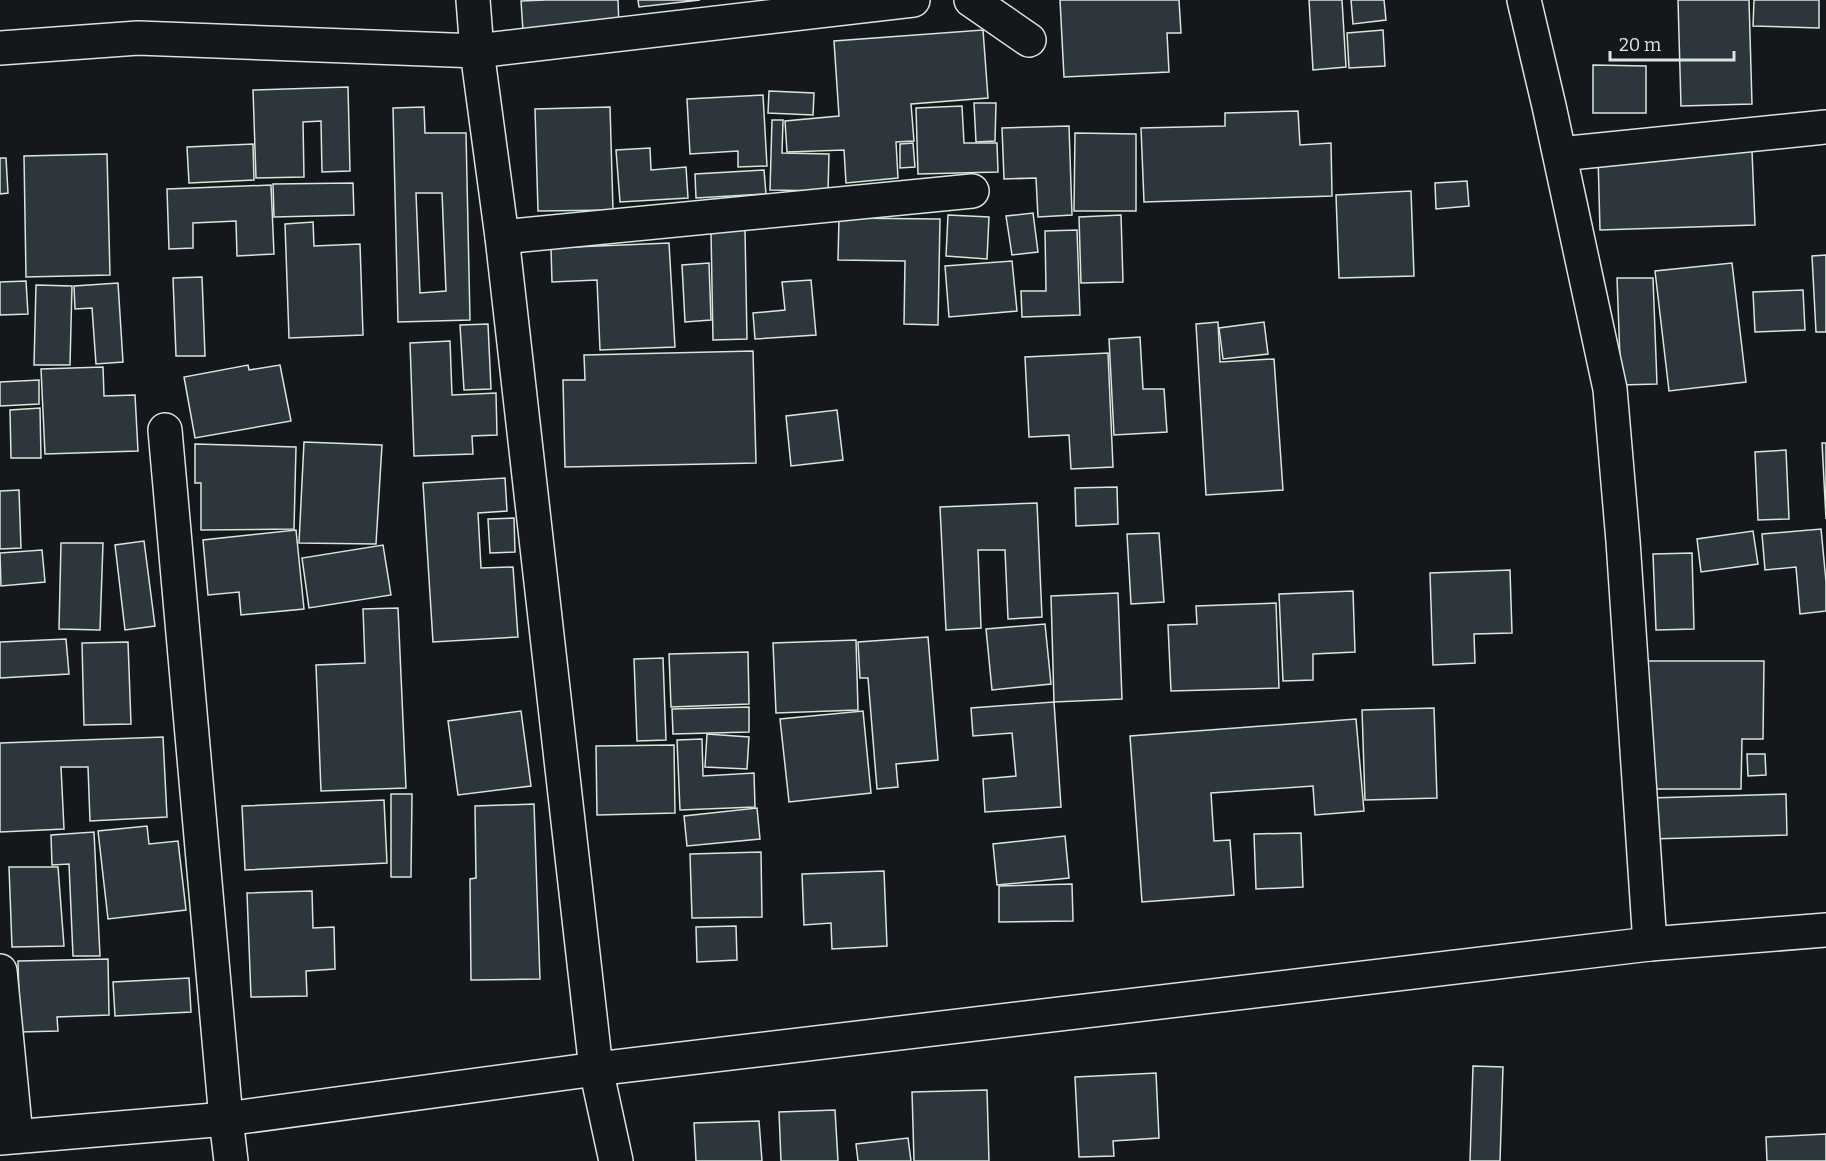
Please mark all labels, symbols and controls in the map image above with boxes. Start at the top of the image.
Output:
scale bar [1610,24,1734,62]
text: 20 m [1619,34,1661,56]

